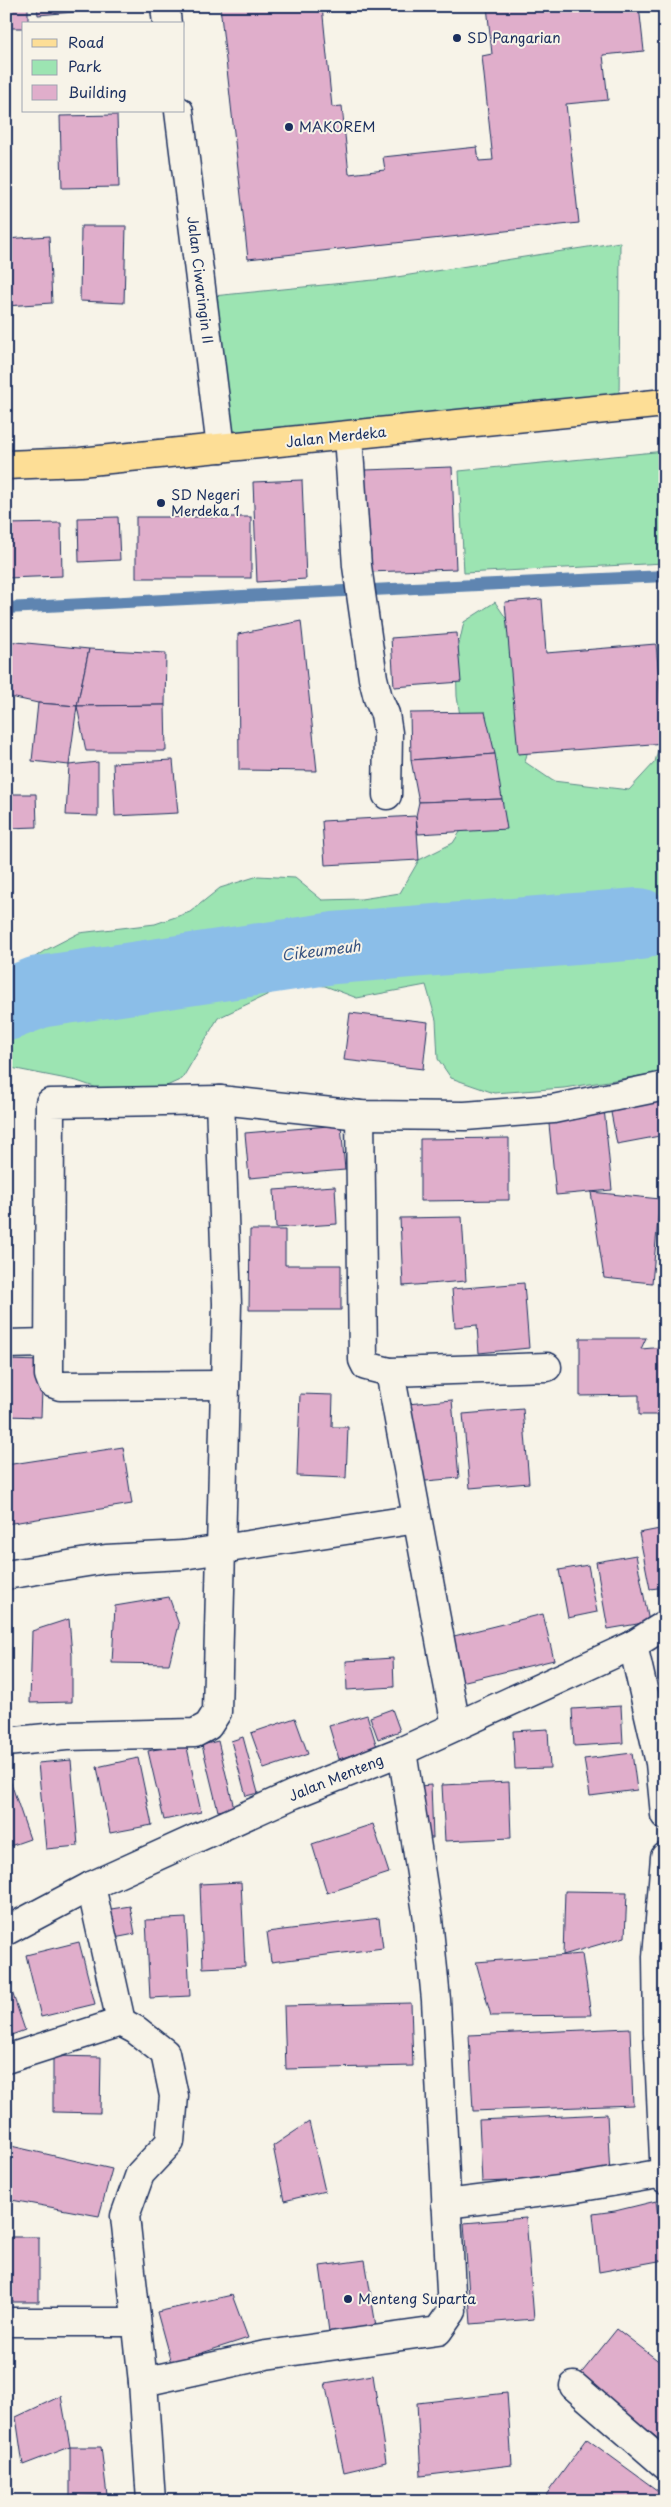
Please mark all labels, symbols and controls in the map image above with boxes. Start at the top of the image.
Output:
legend [22,22,185,112]
place label: SD Pangarian [467,27,561,48]
text: Road [68,30,104,53]
marker: SD Pangarian [451,32,463,44]
text: Park [68,54,102,77]
text: Building [68,80,127,103]
place label: MAKOREM [299,116,375,137]
marker: MAKOREM [283,121,295,133]
street label: Jalan Ciwaringin II [182,215,219,345]
street label: Jalan Merdeka [285,421,387,452]
place label: SD Negeri Merdeka 1 [171,484,240,521]
marker: SD Negeri Merdeka 1 [155,497,167,509]
water label: Cikeumeuh [280,933,362,966]
street label: Jalan Menteng [285,1749,386,1806]
place label: Menteng Suparta [358,2288,476,2309]
marker: Menteng Suparta [342,2293,354,2305]

